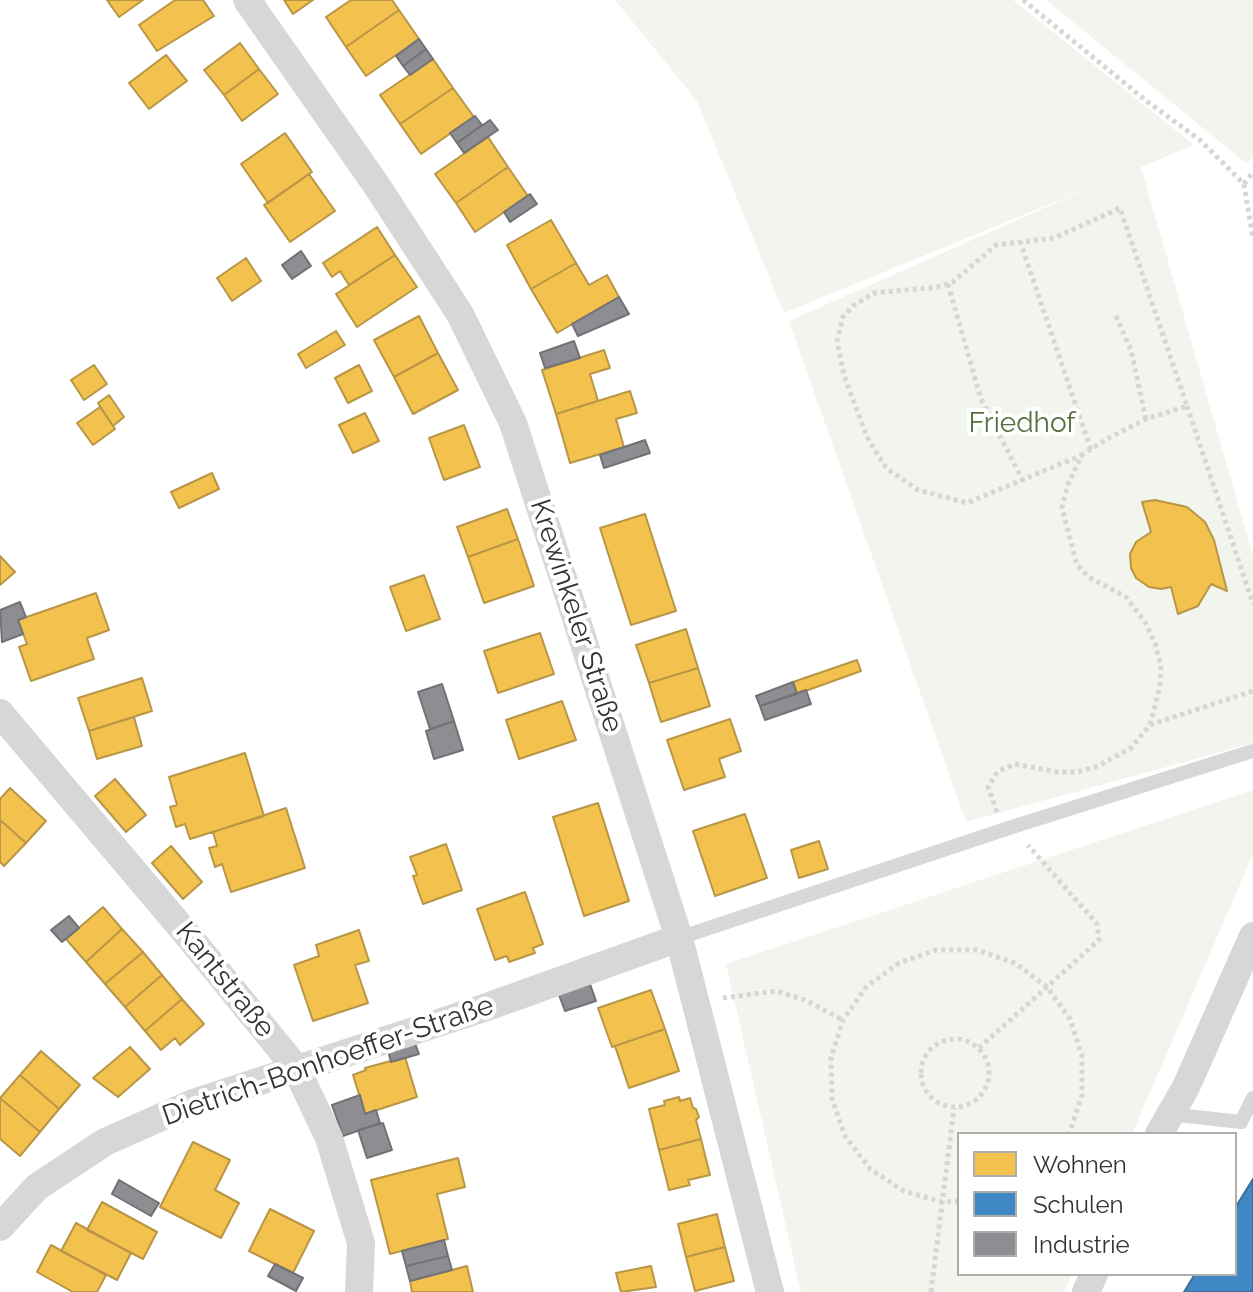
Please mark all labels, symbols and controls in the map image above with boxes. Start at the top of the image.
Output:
park label: Friedhof [968,407,1076,441]
street label: Krewinkeler Straße [522,495,630,737]
street label: Kantstraße [168,916,282,1044]
street label: Dietrich-Bonhoeffer-Straße [158,988,498,1134]
legend [957,1132,1237,1276]
text: Wohnen [1033,1150,1127,1179]
text: Schulen [1033,1190,1124,1219]
text: Industrie [1033,1230,1130,1259]

